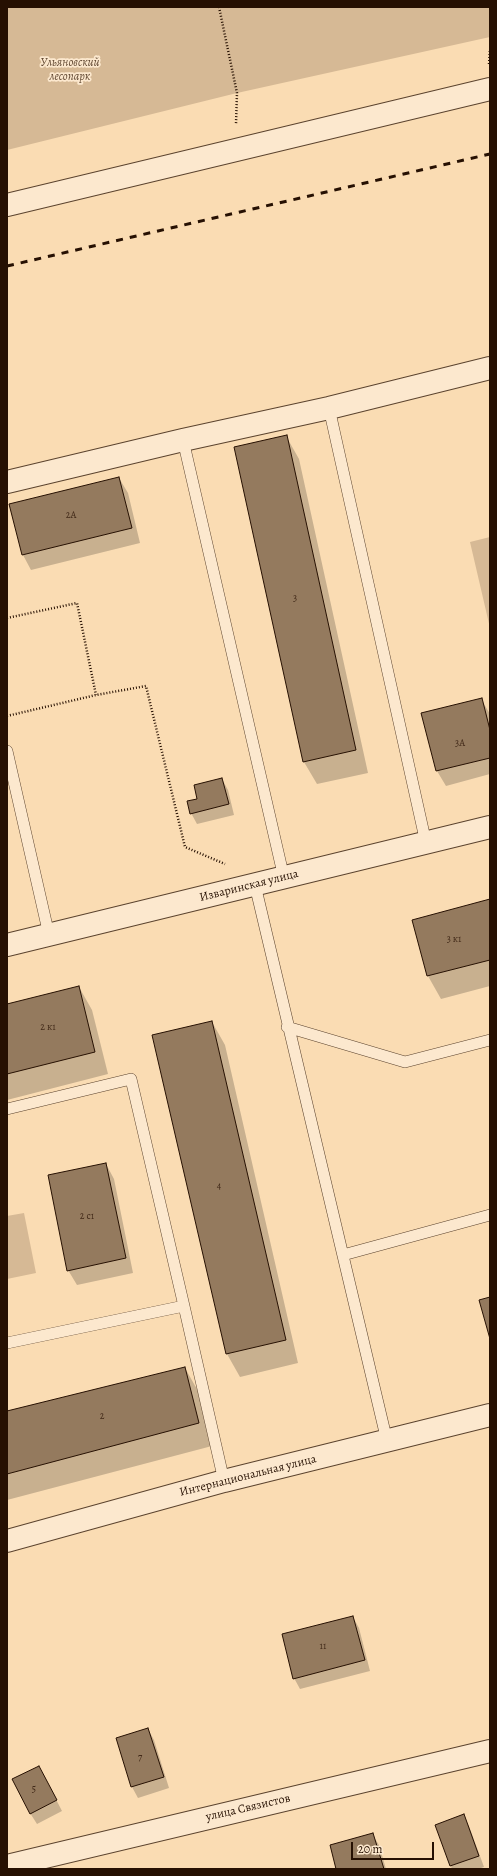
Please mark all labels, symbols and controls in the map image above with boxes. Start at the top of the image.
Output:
park label: Ульяновский лесопарк [40,56,100,84]
house number: 2А [66,510,76,522]
house number: 3 [293,593,297,605]
house number: 3А [455,738,465,750]
street label: Изваринская улица [198,867,300,905]
house number: 3 к1 [447,934,461,946]
house number: 2 к1 [40,1022,56,1034]
house number: 4 [217,1181,221,1193]
house number: 2 с1 [80,1211,94,1223]
house number: 2 [100,1411,104,1423]
street label: Интернациональная улица [178,1452,318,1500]
house number: 11 [320,1641,326,1653]
house number: 7 [138,1752,142,1764]
house number: 5 [32,1784,36,1796]
street label: улица Связистов [204,1791,292,1825]
scale bar [353,1834,436,1860]
text: 20 m [358,1841,382,1857]

